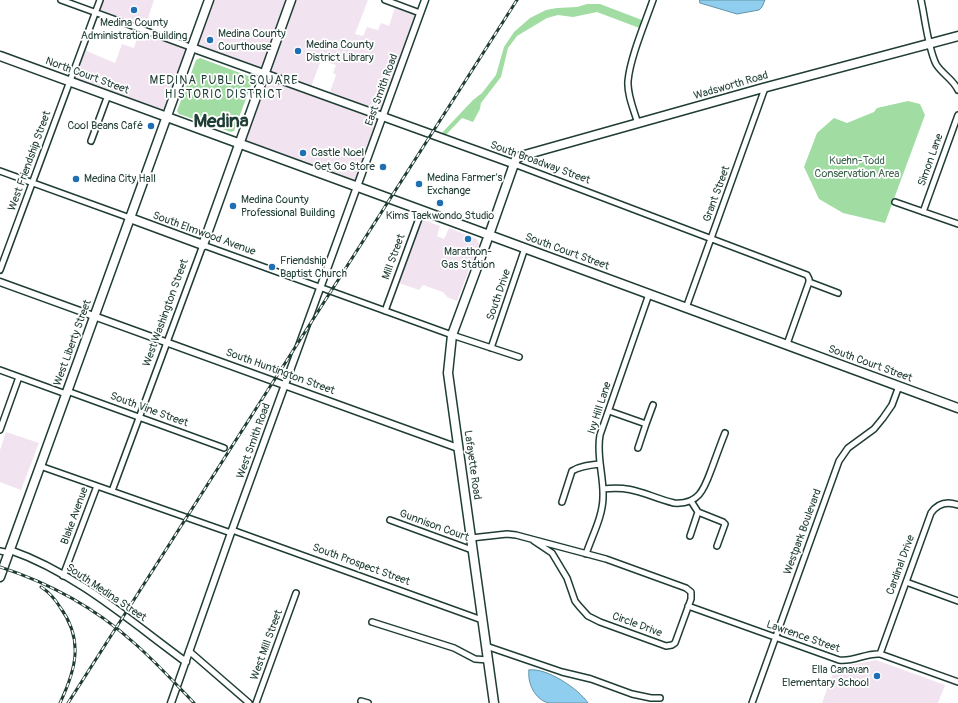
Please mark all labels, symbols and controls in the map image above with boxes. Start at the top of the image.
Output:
marker: Medina County Administration Building [129,5,139,15]
place label: Medina County Administration Building [81,16,187,42]
place label: Medina County Courthouse [218,27,286,53]
marker: Medina County Courthouse [205,35,215,45]
place label: Medina County District Library [306,38,374,64]
marker: Medina County District Library [293,46,303,56]
street label: East Smith Road [363,52,401,128]
street label: North Court Street [43,55,131,97]
street label: Wadsworth Road [692,69,770,103]
district label: MEDINA PUBLIC SQUARE HISTORIC DISTRICT [149,74,299,102]
street label: West Friendship Street [6,109,54,213]
district label: Medina [193,111,249,133]
place label: Cool Beans Café [67,119,143,133]
marker: Cool Beans Café [146,121,156,131]
street label: Simon Lane [915,132,947,188]
street label: South Broadway Street [488,139,592,187]
place label: Castle Noel [311,146,364,160]
marker: Castle Noel [298,148,308,158]
park label: Kuehn-Todd Conservation Area [815,154,899,180]
place label: Get Go Store [314,160,375,174]
marker: Get Go Store [378,162,388,172]
street label: Grant Street [701,164,733,224]
place label: Medina Farmer's Exchange [427,171,503,197]
place label: Medina City Hall [84,172,156,186]
marker: Medina City Hall [71,174,81,184]
marker: Medina Farmer's Exchange [414,179,424,189]
place label: Medina County Professional Building [241,193,335,219]
marker: Kims Taekwondo Studio [435,198,445,208]
marker: Medina County Professional Building [228,201,238,211]
street label: South Elmwood Avenue [151,209,257,259]
place label: Kims Taekwondo Studio [386,209,494,223]
street label: South Court Street [523,231,611,273]
street label: Mill Street [380,233,408,281]
marker: Marathon- Gas Station [463,234,473,244]
place label: Marathon- Gas Station [441,245,495,271]
place label: Friendship Baptist Church [280,254,347,280]
street label: West Washington Street [140,257,192,369]
marker: Friendship Baptist Church [267,262,277,272]
street label: South Drive [484,268,514,322]
street label: West Liberty Street [51,298,95,388]
street label: South Court Street [826,343,914,385]
street label: South Huntington Street [224,346,336,398]
street label: Ivy Hill Lane [585,380,615,436]
street label: South Vine Street [108,390,190,430]
street label: West Smith Road [234,401,274,481]
street label: Lafayette Road [461,429,483,501]
street label: Blake Avenue [59,485,91,547]
street label: Westpark Boulevard [781,487,825,577]
street label: Gunnison Court [397,507,471,545]
street label: Cardinal Drive [884,533,918,597]
street label: South Prospect Street [310,541,412,589]
street label: South Medina Street [63,561,149,625]
street label: West Mill Street [248,608,286,682]
street label: Circle Drive [610,610,664,640]
street label: Lawrence Street [764,618,842,656]
place label: Ella Canavan Elementary School [782,663,869,689]
marker: Ella Canavan Elementary School [872,671,882,681]

